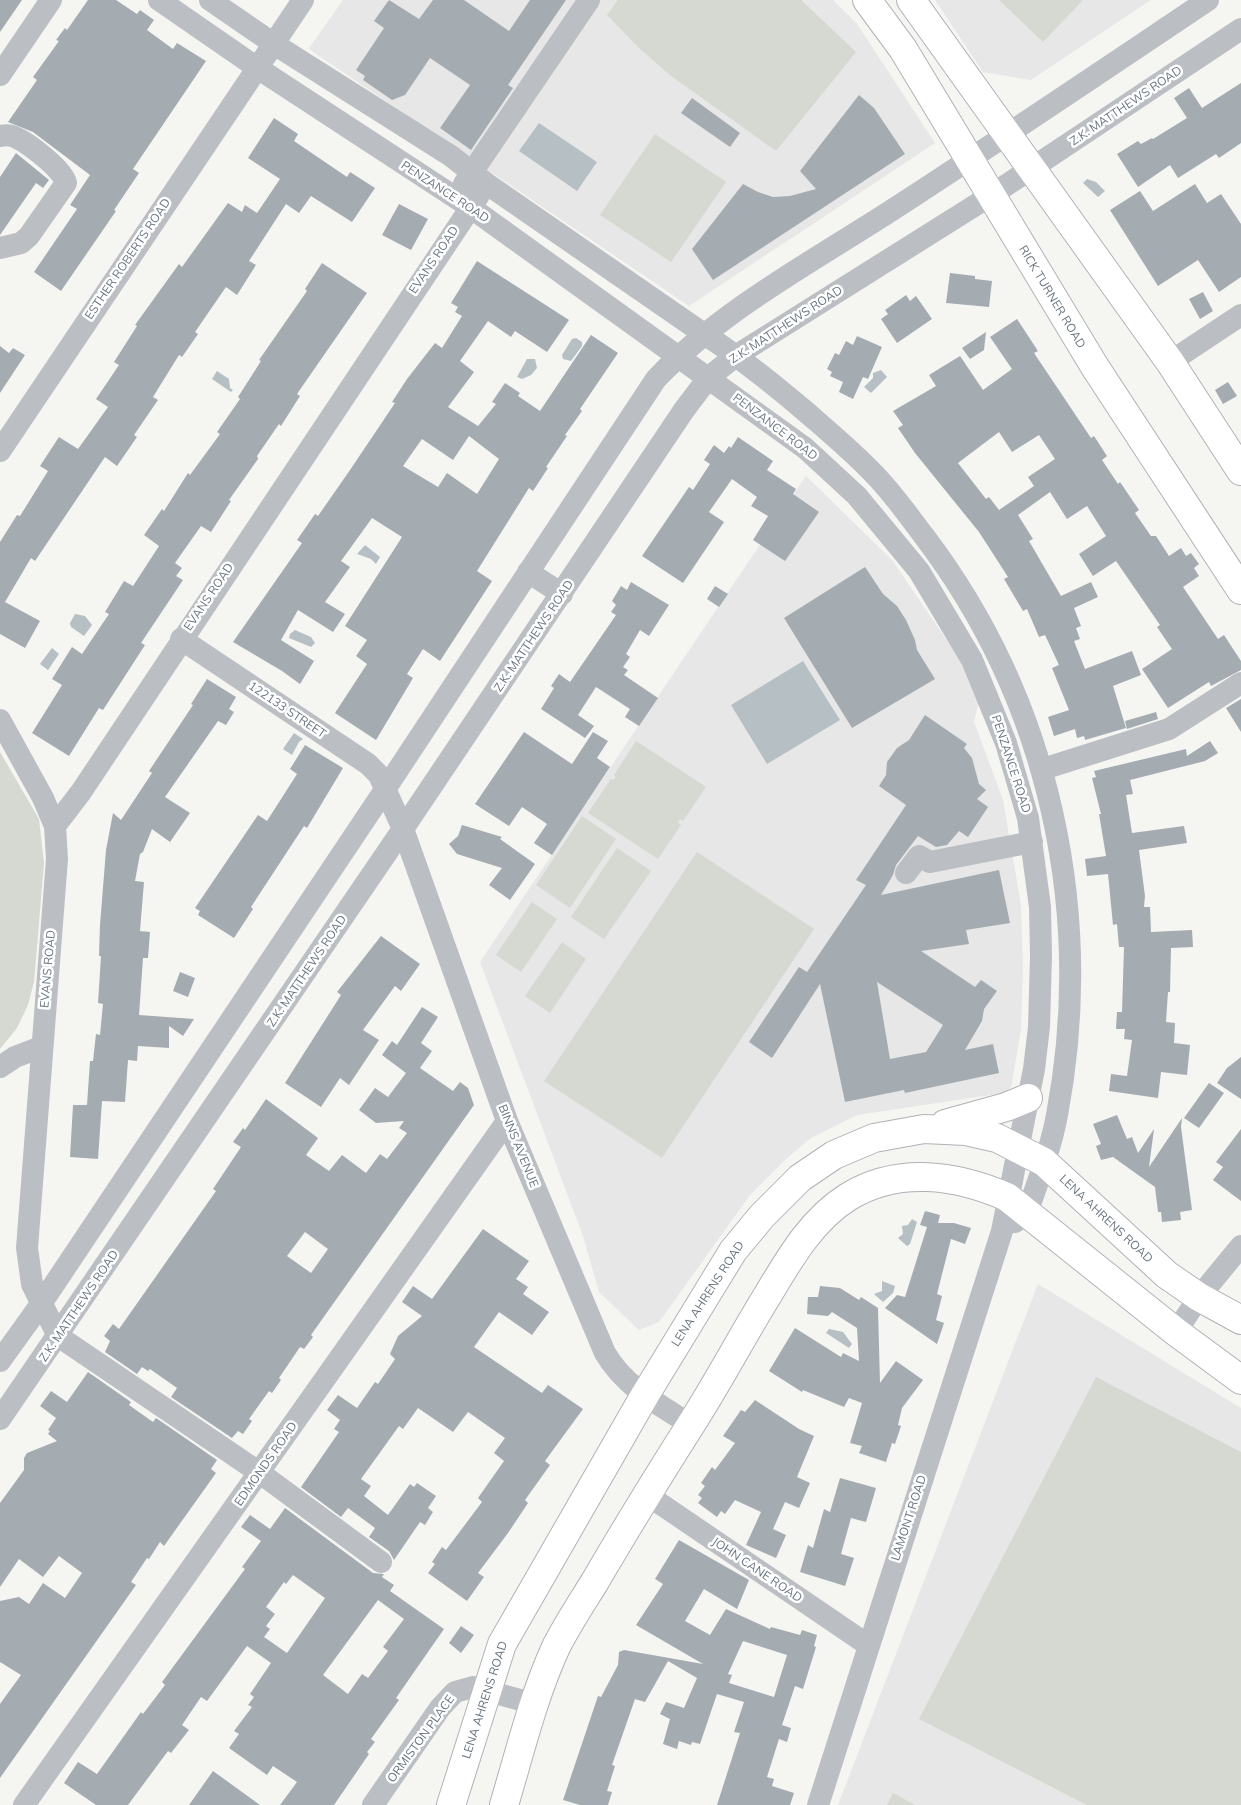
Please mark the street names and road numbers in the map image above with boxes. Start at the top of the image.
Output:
street label: Z.K. MATTHEWS ROAD [1067,63,1185,149]
street label: PENZANCE ROAD [398,158,492,226]
street label: ESTHER ROBERTS ROAD [82,196,174,322]
street label: EVANS ROAD [406,224,462,296]
street label: RICK TURNER ROAD [1016,243,1088,351]
street label: Z.K. MATTHEWS ROAD [727,283,845,367]
street label: PENZANCE ROAD [730,391,820,463]
street label: EVANS ROAD [181,561,237,633]
street label: Z.K. MATTHEWS ROAD [491,577,577,695]
street label: 122133 STREET [246,679,328,741]
street label: PENZANCE ROAD [988,713,1034,815]
street label: Z.K. MATTHEWS ROAD [264,912,350,1030]
street label: EVANS ROAD [37,929,59,1009]
street label: BINNS AVENUE [495,1102,541,1190]
street label: LENA AHRENS ROAD [1056,1172,1156,1266]
street label: LENA AHRENS ROAD [669,1239,747,1349]
street label: Z.K. MATTHEWS ROAD [36,1247,122,1365]
street label: EDMONDS ROAD [232,1419,300,1509]
street label: LAMONT ROAD [888,1473,930,1563]
street label: JOHN CANE ROAD [709,1535,805,1605]
street label: LENA AHRENS ROAD [459,1639,511,1761]
street label: ORMISTON PLACE [384,1693,458,1785]

